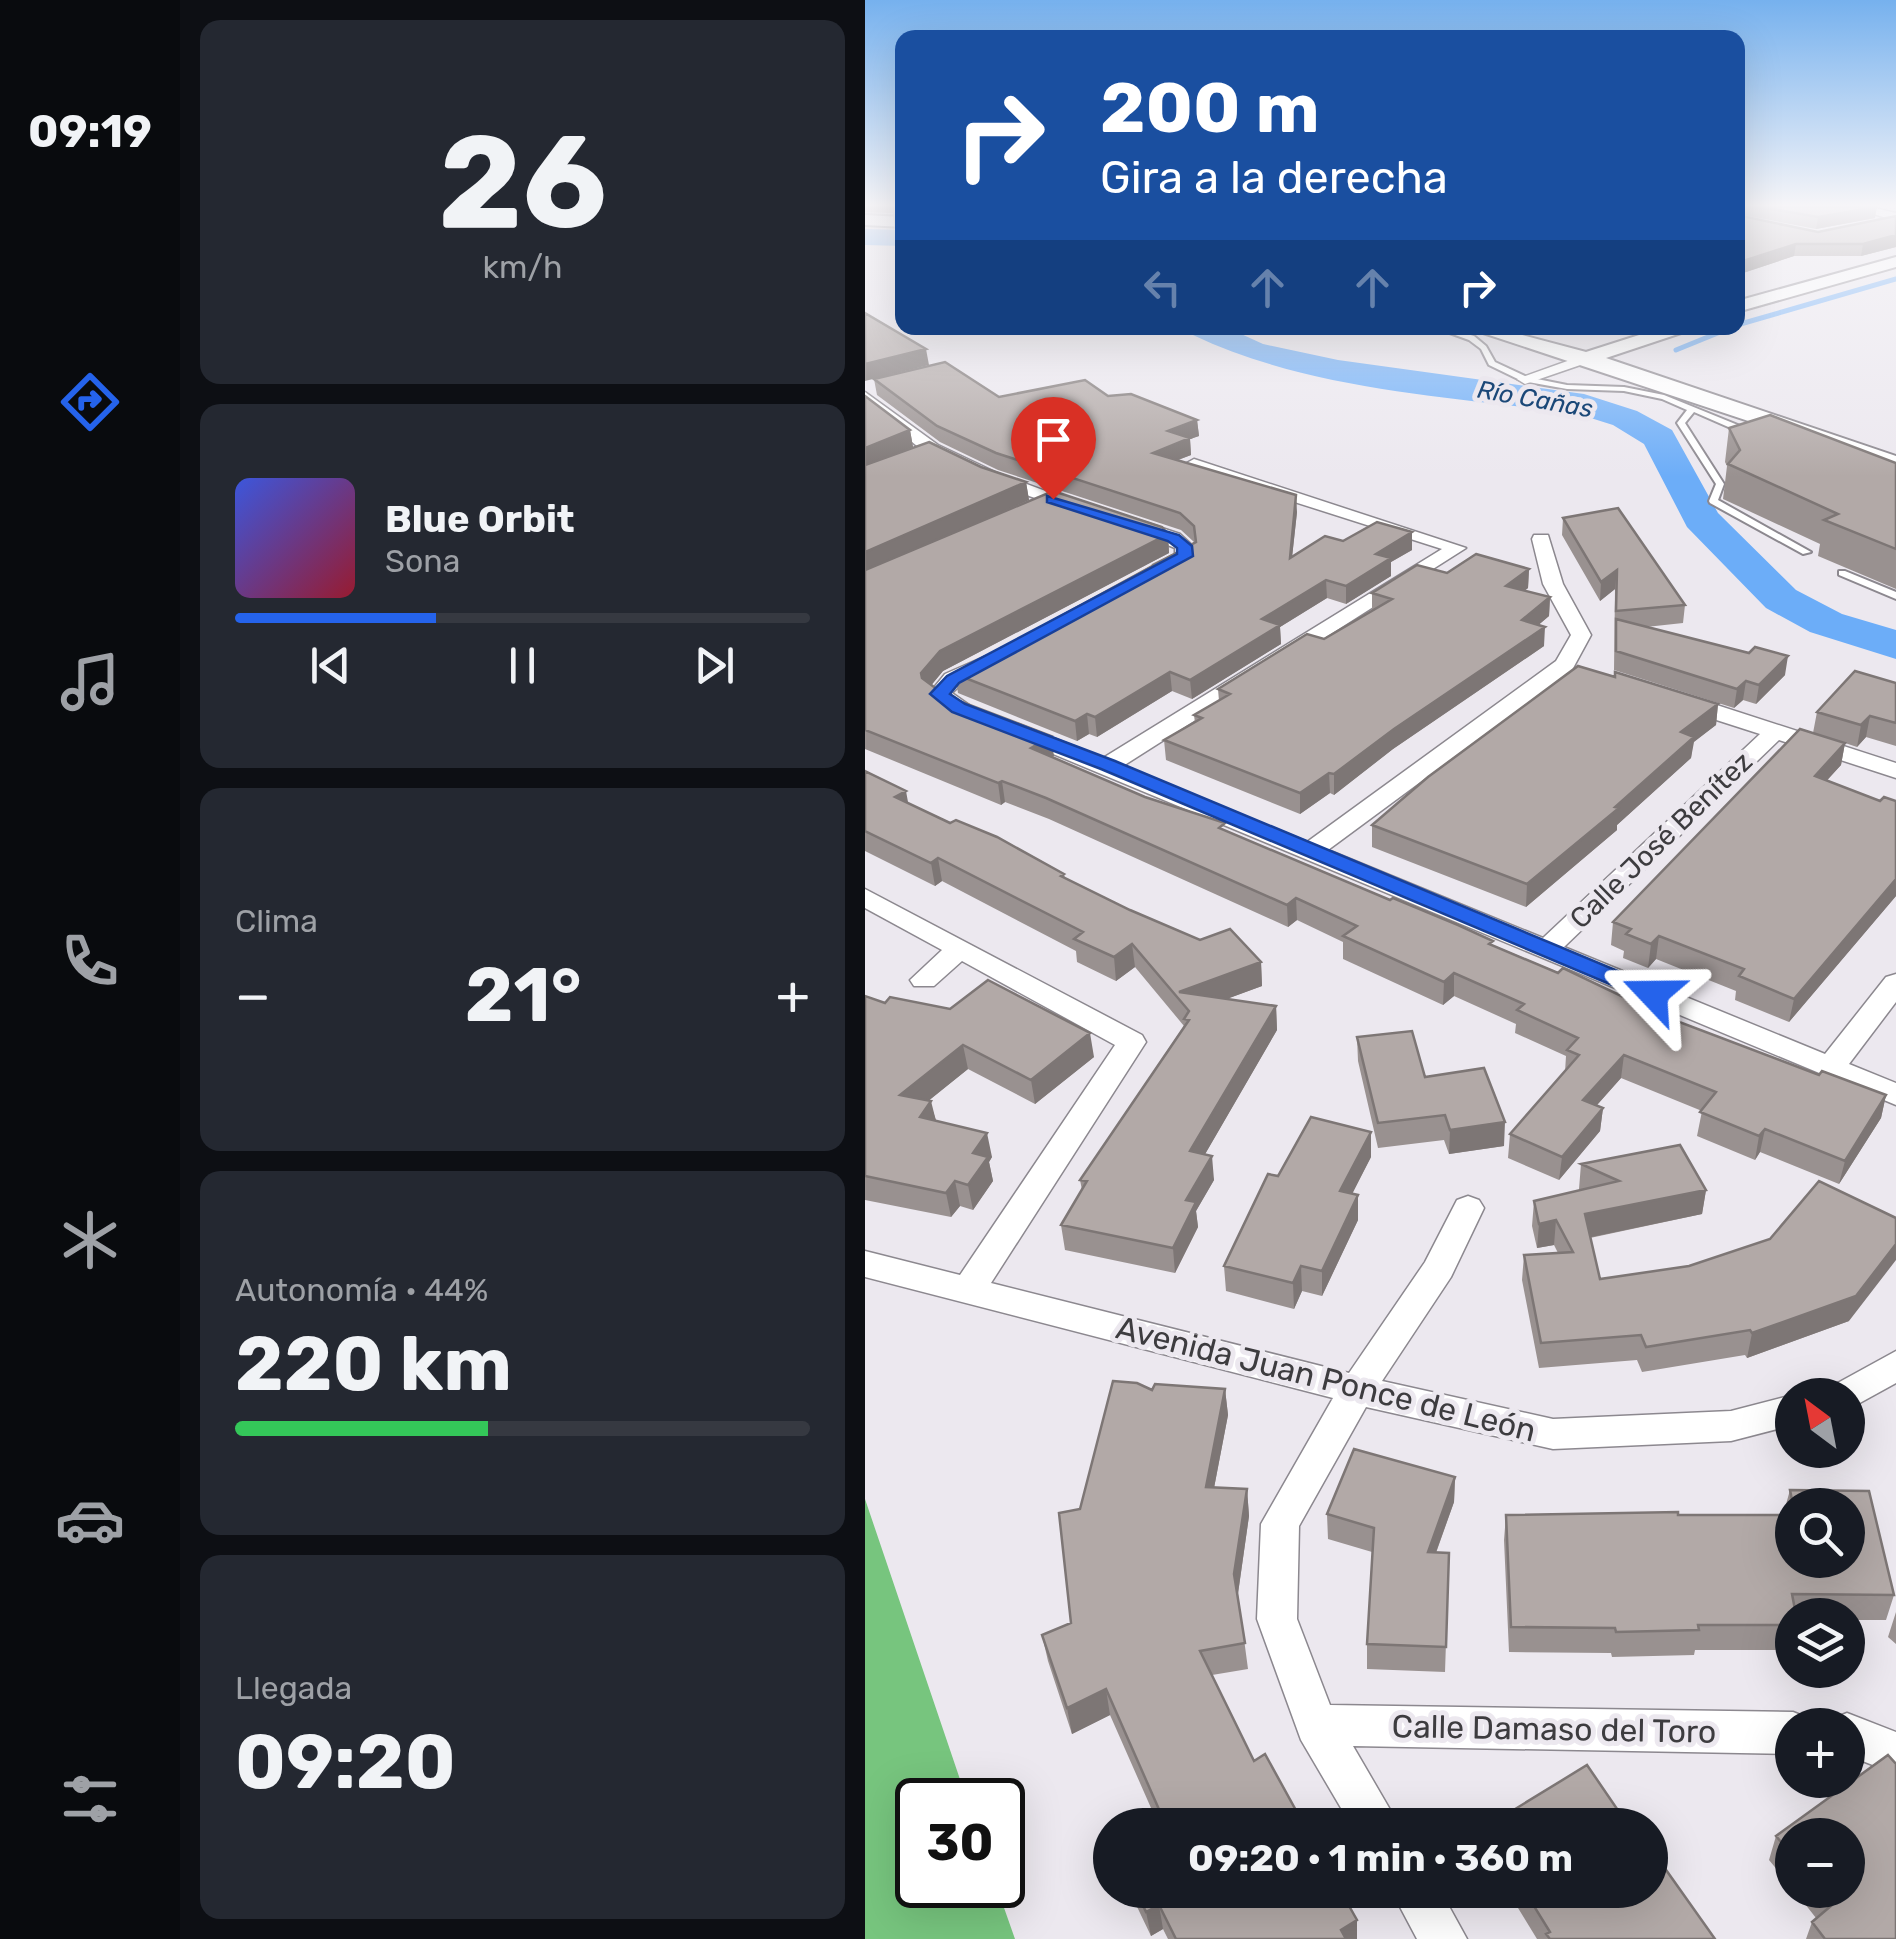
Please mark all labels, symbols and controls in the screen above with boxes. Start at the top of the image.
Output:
text: 200 m [1100,67,1320,150]
icon: right [935,70,1065,200]
text: 09:19 [28,105,152,158]
text: 26 [438,105,607,260]
text: Gira a la derecha [1100,151,1448,204]
text: km/h [483,248,562,286]
icon: left [1135,260,1190,315]
icon: ahead [1240,260,1295,315]
icon: ahead [1345,260,1400,315]
icon: right [1450,260,1505,315]
icon: directions [55,367,125,437]
water label: Río Cañas [1475,375,1595,423]
pin [1011,397,1096,500]
icon: arrive [1026,412,1081,467]
text: Blue Orbit [385,496,575,542]
text: Sona [385,542,460,580]
icon: previous [303,638,358,693]
icon: pause [495,638,550,693]
icon: next [687,638,742,693]
icon: music [55,647,125,717]
street label: Calle José Benítez [1563,745,1759,935]
text: Clima [235,902,318,940]
icon: phone [55,926,125,996]
position arrow [1601,942,1705,1046]
text: 21° [465,951,582,1040]
text: − [235,963,271,1028]
text: + [776,963,810,1028]
icon: climate [55,1205,125,1275]
text: Autonomía · 44% [235,1271,488,1309]
street label: Avenida Juan Ponce de León [1112,1308,1540,1450]
text: 220 km [235,1320,512,1409]
north arrow [1775,1378,1865,1468]
map controls [1775,1378,1865,1908]
icon: car [55,1485,125,1555]
button: search [1775,1488,1865,1578]
button: layers [1775,1598,1865,1688]
text: Llegada [235,1669,352,1707]
street label: Calle Damaso del Toro [1391,1707,1717,1751]
button: + [1775,1708,1865,1798]
text: 09:20 [235,1718,456,1807]
icon: filters [55,1764,125,1834]
speed limit sign: 30 [895,1778,1025,1908]
button: − [1775,1818,1865,1908]
text: 09:20 · 1 min · 360 m [1188,1835,1573,1881]

